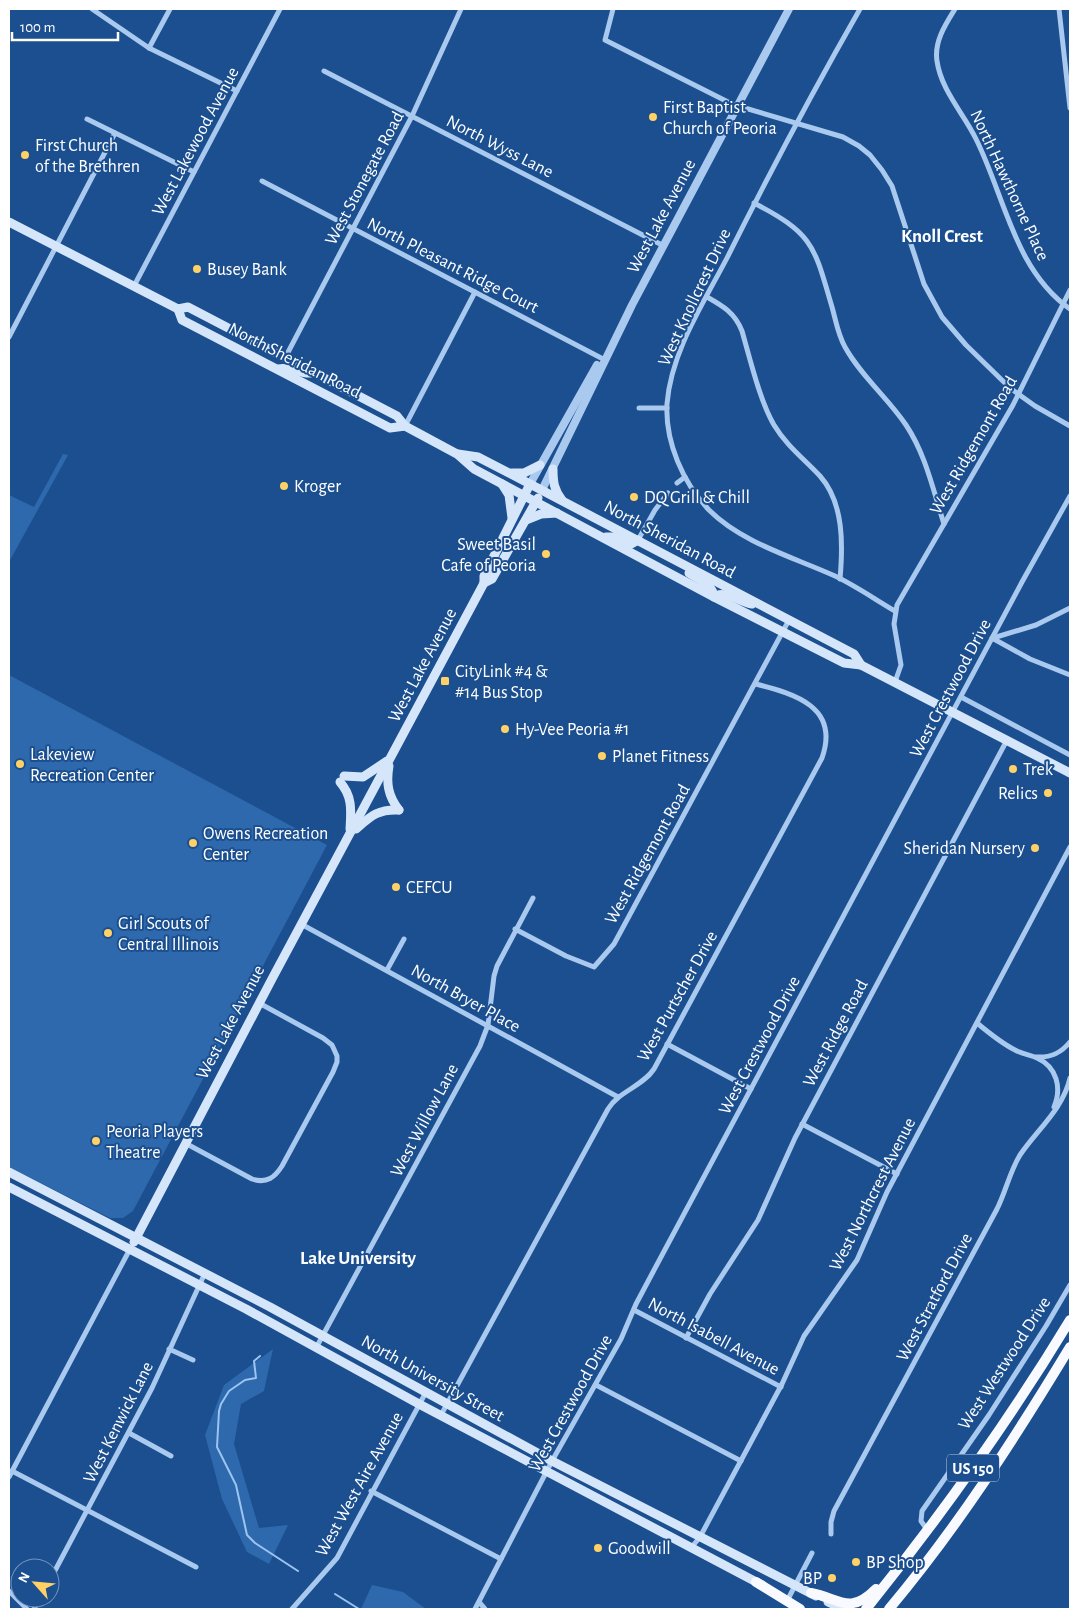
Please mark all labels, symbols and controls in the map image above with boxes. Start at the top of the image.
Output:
scale bar [12,10,119,42]
text: 100 m [20,20,55,35]
street label: West Lakewood Avenue [149,64,243,219]
place label: First Baptist Church of Peoria [663,99,777,138]
street label: North Hawthorne Place [966,107,1052,264]
street label: West Stonegate Road [322,109,408,248]
marker: First Baptist Church of Peoria [647,111,659,123]
street label: North Wyss Lane [443,112,556,182]
place label: First Church of the Brethren [35,137,140,176]
marker: First Church of the Brethren [19,149,31,161]
street label: West Lake Avenue [624,156,700,277]
street label: North Pleasant Ridge Court [364,215,541,317]
street label: West Knollcrest Drive [655,226,735,369]
district label: Knoll Crest [901,227,984,246]
place label: Busey Bank [207,261,288,279]
marker: Busey Bank [191,263,203,275]
street label: North Sheridan Road [225,320,364,402]
street label: West Ridgemont Road [927,373,1021,518]
place label: Kroger [294,478,341,496]
marker: Kroger [278,480,290,492]
place label: DQ Grill & Chill [644,489,750,507]
marker: DQ Grill & Chill [628,491,640,503]
street label: North Sheridan Road [601,498,738,582]
place label: Sweet Basil Cafe of Peoria [441,536,536,575]
marker: Sweet Basil Cafe of Peoria [540,548,552,560]
street label: West Lake Avenue [385,605,461,726]
street label: West Crestwood Drive [907,616,995,761]
place label: CityLink #4 & #14 Bus Stop [455,663,548,702]
marker: CityLink #4 & #14 Bus Stop [439,675,451,687]
place label: Hy-Vee Peoria #1 [515,721,629,739]
marker: Hy-Vee Peoria #1 [499,723,511,735]
place label: Lakeview Recreation Center [30,746,154,785]
place label: Planet Fitness [612,748,709,766]
marker: Planet Fitness [596,750,608,762]
marker: Lakeview Recreation Center [14,758,26,770]
place label: Trek [1023,761,1054,779]
marker: Trek [1007,763,1019,775]
street label: West Ridgemont Road [602,782,694,927]
place label: Relics [998,785,1038,803]
marker: Relics [1042,787,1054,799]
place label: Owens Recreation Center [203,825,328,864]
marker: Owens Recreation Center [187,837,199,849]
place label: Sheridan Nursery [904,840,1025,858]
marker: Sheridan Nursery [1029,842,1041,854]
place label: CEFCU [406,879,452,897]
marker: CEFCU [390,881,402,893]
place label: Girl Scouts of Central Illinois [118,915,219,954]
marker: Girl Scouts of Central Illinois [102,927,114,939]
street label: West Purtscher Drive [635,928,721,1065]
street label: North Bryer Place [408,961,523,1036]
street label: West Lake Avenue [193,962,269,1083]
street label: West Crestwood Drive [716,973,804,1118]
street label: West Ridge Road [800,977,872,1090]
street label: West Willow Lane [388,1061,462,1180]
street label: West Northcrest Avenue [826,1115,919,1274]
place label: Peoria Players Theatre [106,1123,203,1162]
marker: Peoria Players Theatre [90,1135,102,1147]
street label: West Stratford Drive [894,1230,976,1364]
district label: Lake University [300,1249,417,1268]
street label: West Westwood Drive [955,1294,1054,1433]
street label: North Isabell Avenue [645,1295,782,1379]
street label: North University Street [358,1332,507,1426]
street label: West Crestwood Drive [526,1332,616,1475]
street label: West Kenwick Lane [81,1359,157,1486]
street label: West West Aire Avenue [313,1409,407,1560]
road number: US 150 [947,1455,999,1482]
place label: Goodwill [608,1540,671,1558]
marker: Goodwill [592,1542,604,1554]
place label: BP Shop [866,1554,924,1572]
marker: BP Shop [850,1556,862,1568]
north arrow [10,1558,60,1608]
text: N [16,1570,33,1585]
place label: BP [803,1570,822,1588]
marker: BP [826,1572,838,1584]

